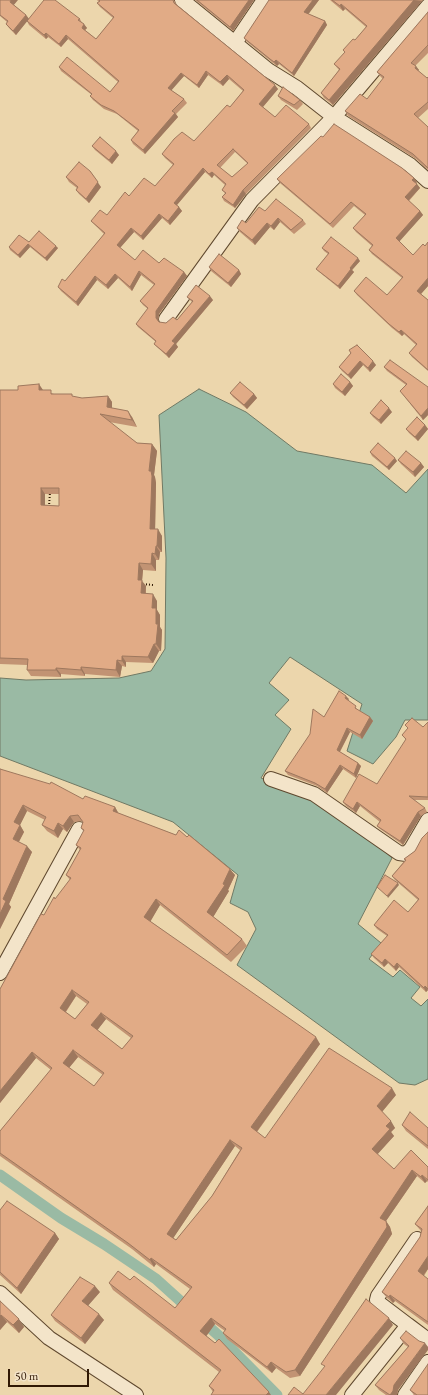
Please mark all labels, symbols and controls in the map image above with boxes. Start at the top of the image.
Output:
scale bar [10,1361,91,1387]
text: 50 m [15,1368,38,1384]

